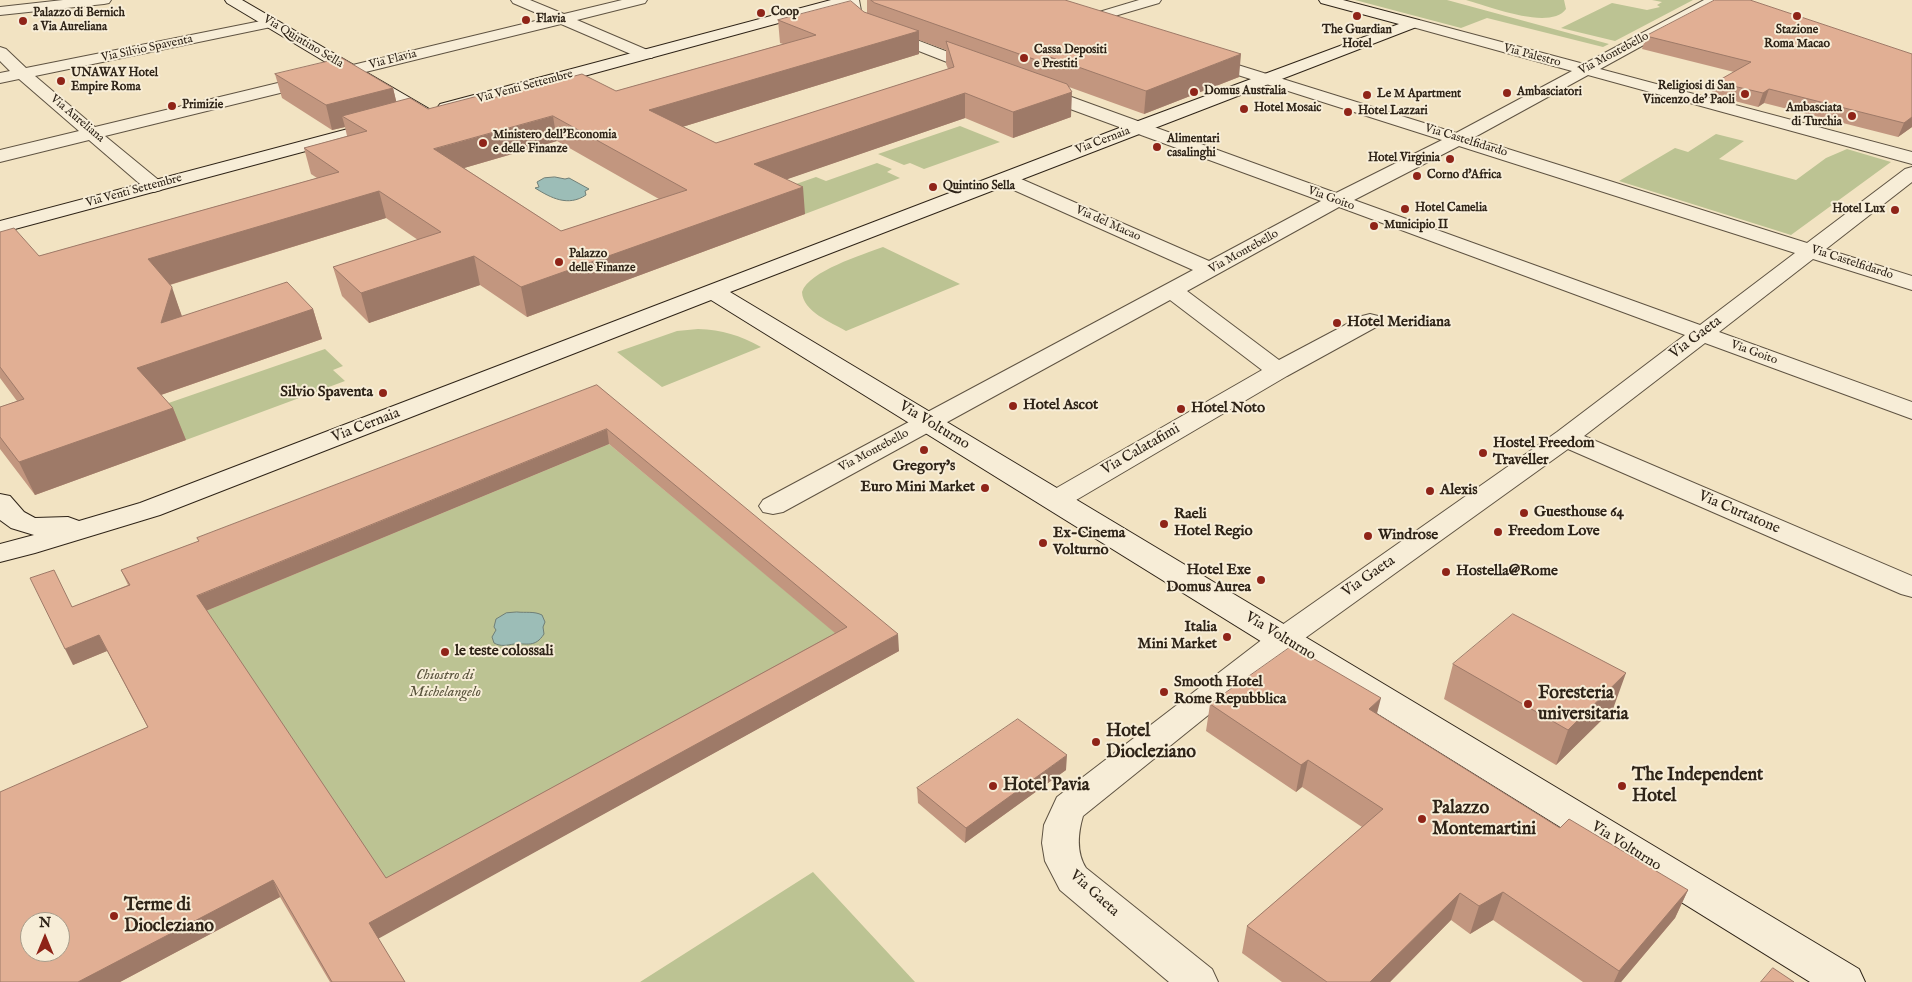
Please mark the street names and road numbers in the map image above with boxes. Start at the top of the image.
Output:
street label: Via Quintino Sella [260,12,346,72]
street label: Via Montebello [1576,29,1652,79]
street label: Via Silvio Spaventa [100,32,194,66]
street label: Via Palestro [1502,41,1562,71]
street label: Via Flavia [368,47,418,73]
street label: Via Venti Settembre [475,67,575,107]
street label: Via Aureliana [47,92,107,146]
street label: Via Castelfidardo [1423,122,1509,160]
street label: Via Cernaia [1074,124,1132,158]
street label: Via Venti Settembre [84,171,184,211]
street label: Via Goito [1306,184,1356,214]
street label: Via del Macao [1073,203,1143,245]
street label: Via Montebello [1207,227,1281,277]
street label: Via Castelfidardo [1809,243,1895,283]
street label: Via Gaeta [1666,313,1726,363]
street label: Via Goito [1729,338,1779,368]
street label: Via Volturno [895,398,973,454]
street label: Via Cernaia [329,405,403,447]
street label: Via Calatafimi [1099,420,1183,480]
street label: Via Montebello [836,426,912,476]
street label: Via Curtatone [1695,488,1783,538]
street label: Via Gaeta [1339,552,1399,602]
street label: Via Volturno [1241,609,1319,665]
street label: Via Volturno [1588,818,1664,876]
street label: Via Gaeta [1065,867,1123,921]

